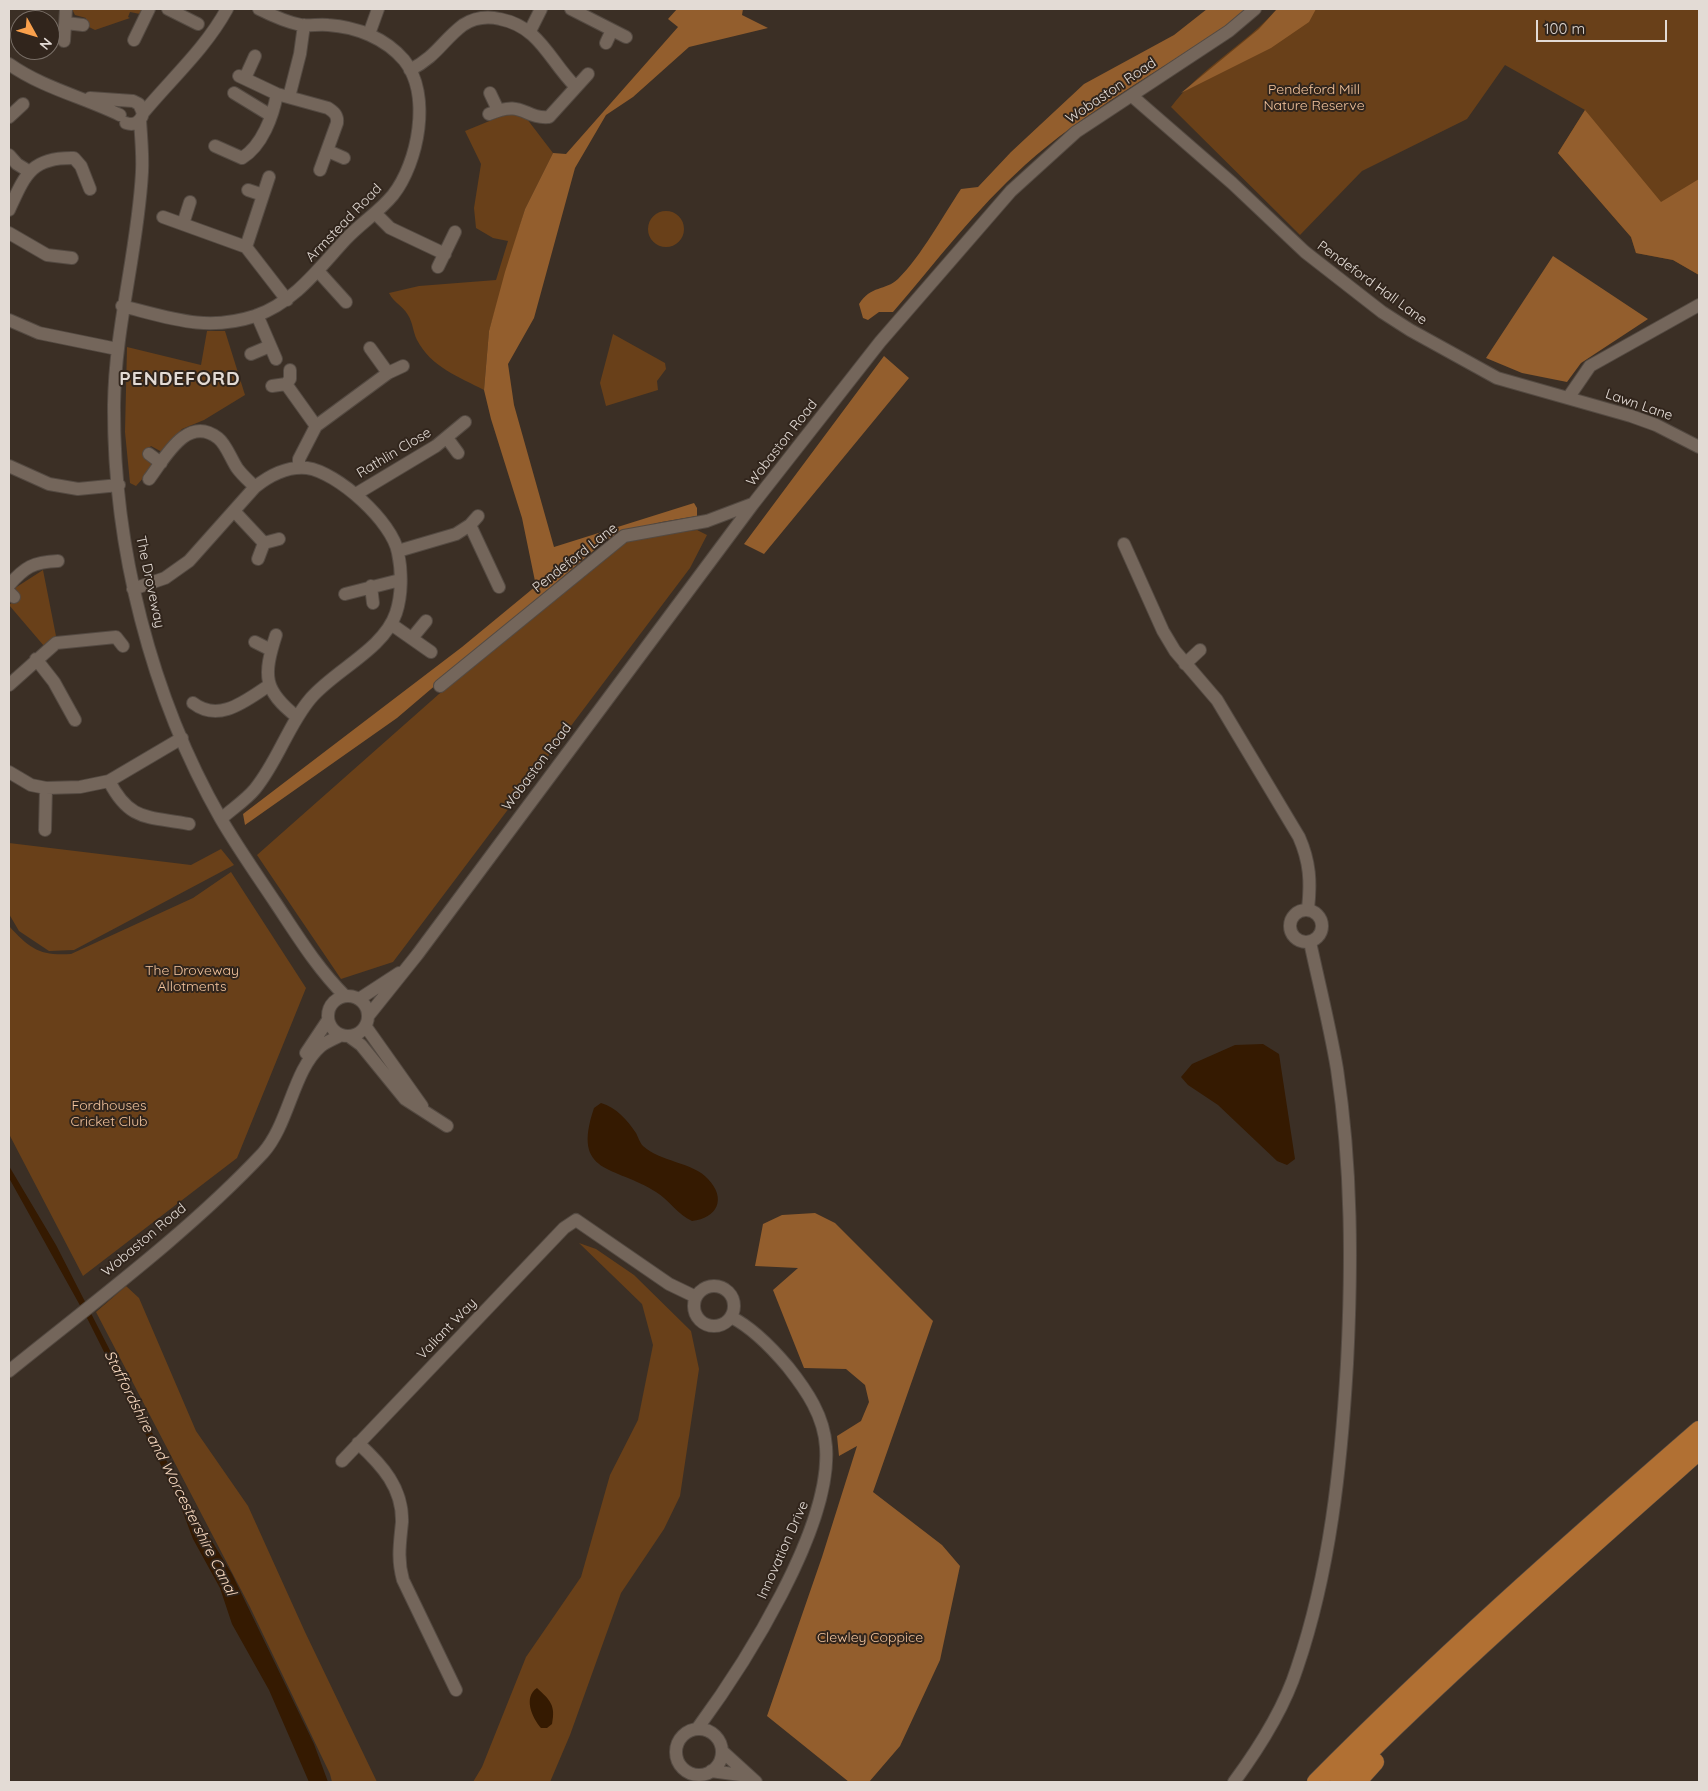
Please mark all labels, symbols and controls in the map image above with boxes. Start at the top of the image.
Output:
north arrow [10,10,60,60]
scale bar [1538,10,1669,42]
text: 100 m [1544,19,1585,38]
text: N [36,34,56,53]
street label: Wobaston Road [1063,55,1159,127]
park label: Pendeford Mill Nature Reserve [1263,82,1365,114]
street label: Armstead Road [303,180,385,266]
street label: Pendeford Hall Lane [1314,237,1430,329]
district label: PENDEFORD [118,368,242,390]
street label: Lawn Lane [1603,386,1675,424]
street label: Wobaston Road [743,396,821,490]
street label: Rathlin Close [354,424,434,482]
street label: Pendeford Lane [529,520,621,596]
street label: The Droveway [132,534,168,630]
street label: Wobaston Road [499,720,575,814]
park label: The Droveway Allotments [145,963,239,996]
park label: Fordhouses Cricket Club [70,1098,148,1130]
street label: Wobaston Road [98,1200,190,1280]
street label: Valiant Way [414,1295,480,1363]
water label: Staffordshire and Worcestershire Canal [100,1347,240,1599]
street label: Innovation Drive [754,1498,812,1602]
park label: Clewley Coppice [817,1630,923,1646]

